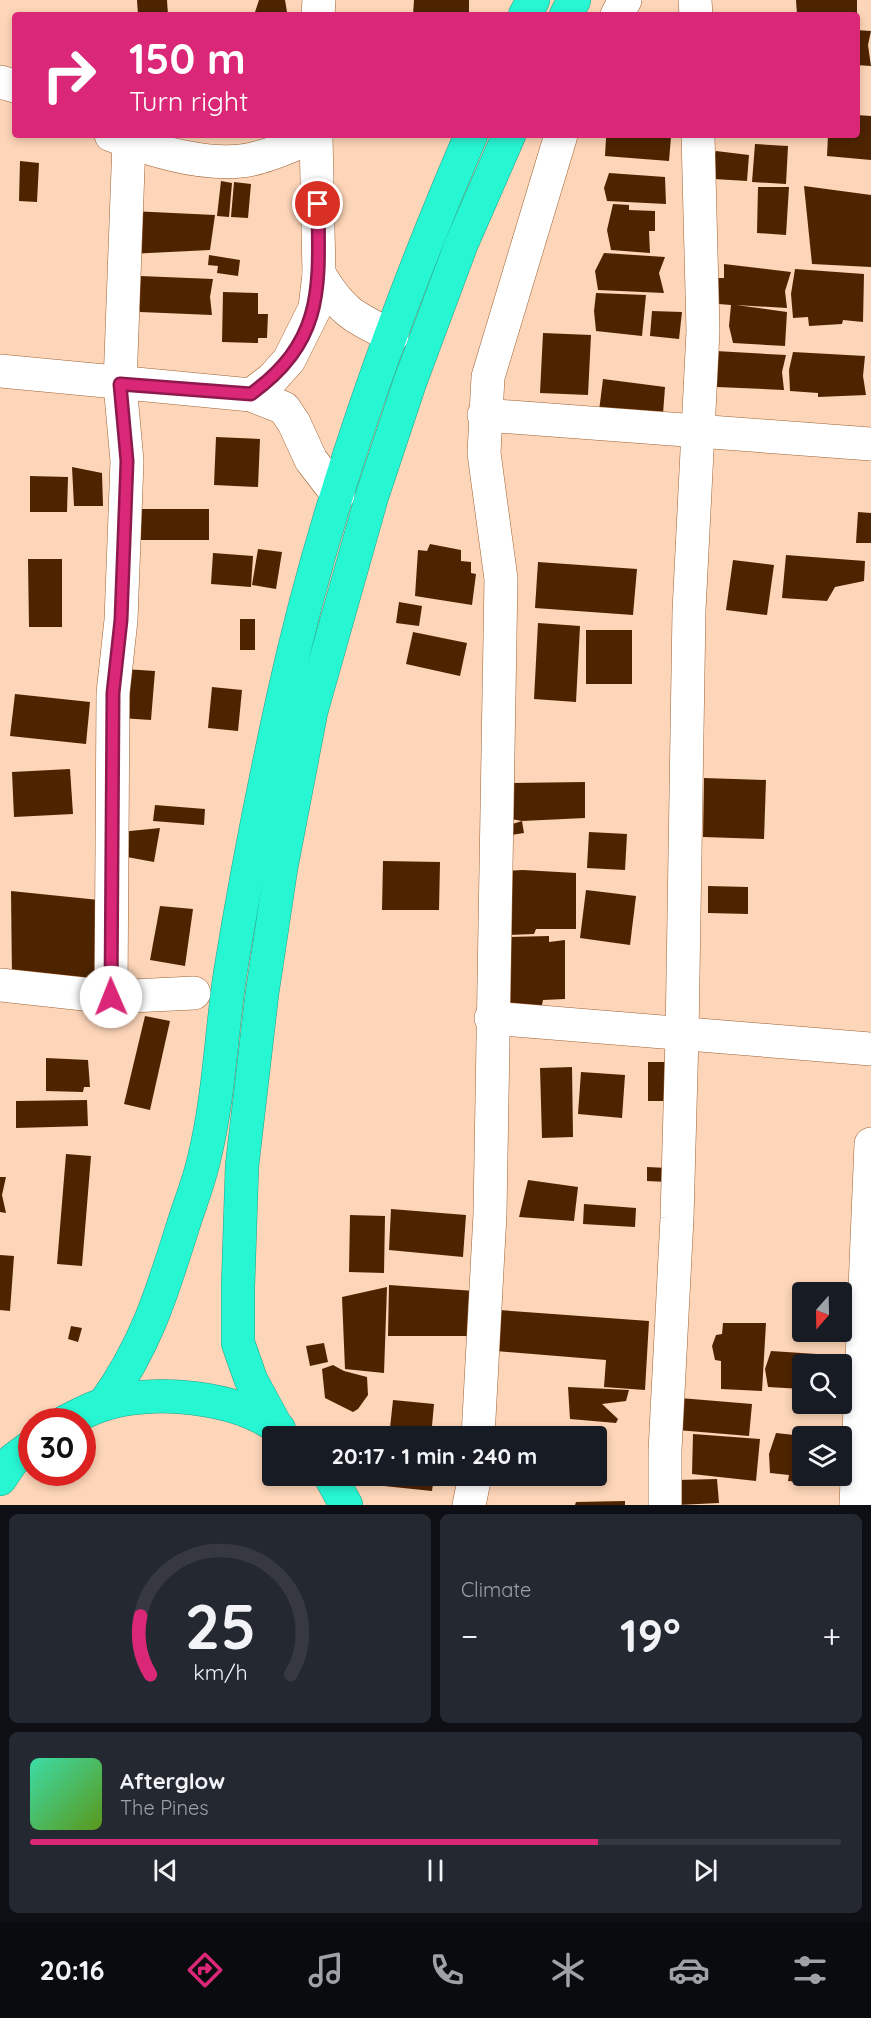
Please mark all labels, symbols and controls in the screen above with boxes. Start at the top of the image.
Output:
text: 150 m [129,32,246,85]
icon: right [30,36,108,114]
text: Turn right [129,84,248,118]
pin [292,178,343,229]
icon: arrive [301,187,334,220]
position arrow [79,965,143,1029]
north arrow [792,1282,852,1342]
map controls [792,1282,852,1486]
button: search [792,1354,852,1414]
speed limit sign: 30 [18,1408,96,1486]
button: layers [792,1426,852,1486]
text: 20:17 · 1 min · 240 m [332,1442,537,1470]
text: Climate [461,1577,531,1602]
text: 25 [184,1587,256,1665]
text: 19° [620,1607,681,1663]
text: − [461,1615,478,1656]
text: + [822,1615,841,1656]
text: km/h [193,1660,247,1686]
text: Afterglow [120,1767,225,1795]
text: The Pines [120,1795,209,1820]
icon: previous [149,1854,182,1887]
icon: pause [419,1854,452,1887]
icon: next [689,1854,722,1887]
icon: directions [184,1949,226,1991]
icon: music [305,1949,347,1991]
icon: phone [426,1949,468,1991]
icon: climate [547,1949,589,1991]
icon: car [668,1949,710,1991]
icon: filters [789,1949,831,1991]
text: 20:16 [40,1953,104,1987]

